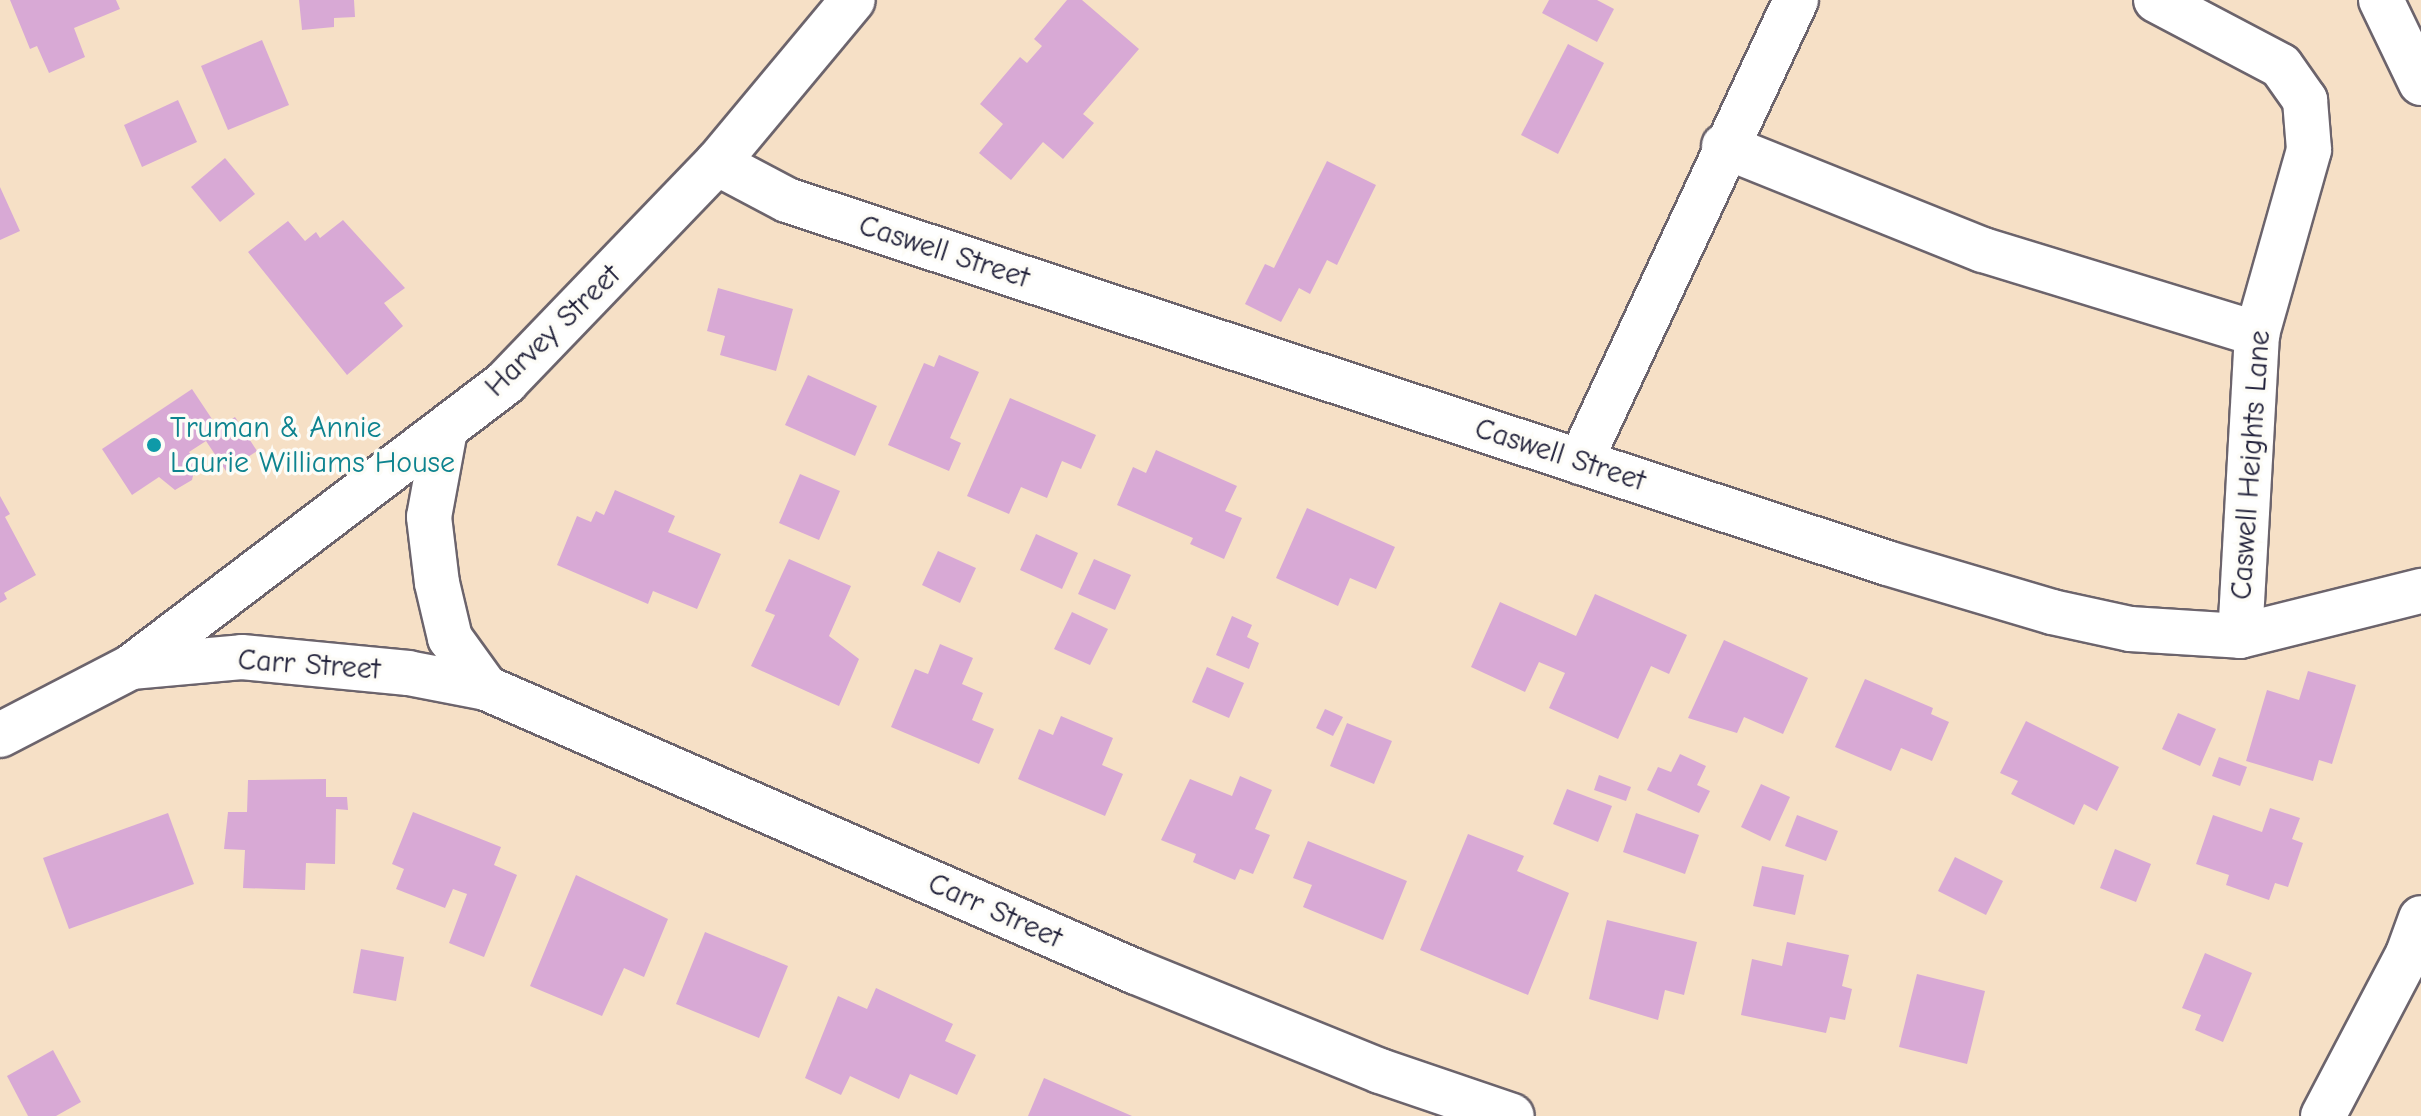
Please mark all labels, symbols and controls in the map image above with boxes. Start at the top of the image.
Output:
street label: Caswell Street [854,208,1034,296]
street label: Harvey Street [478,257,628,405]
street label: Caswell Heights Lane [2224,329,2278,601]
place label: Truman & Annie Laurie Williams House [170,410,455,480]
street label: Caswell Street [1470,411,1650,499]
marker: Truman & Annie Laurie Williams House [145,436,163,454]
street label: Carr Street [236,642,382,688]
street label: Carr Street [922,866,1068,956]

